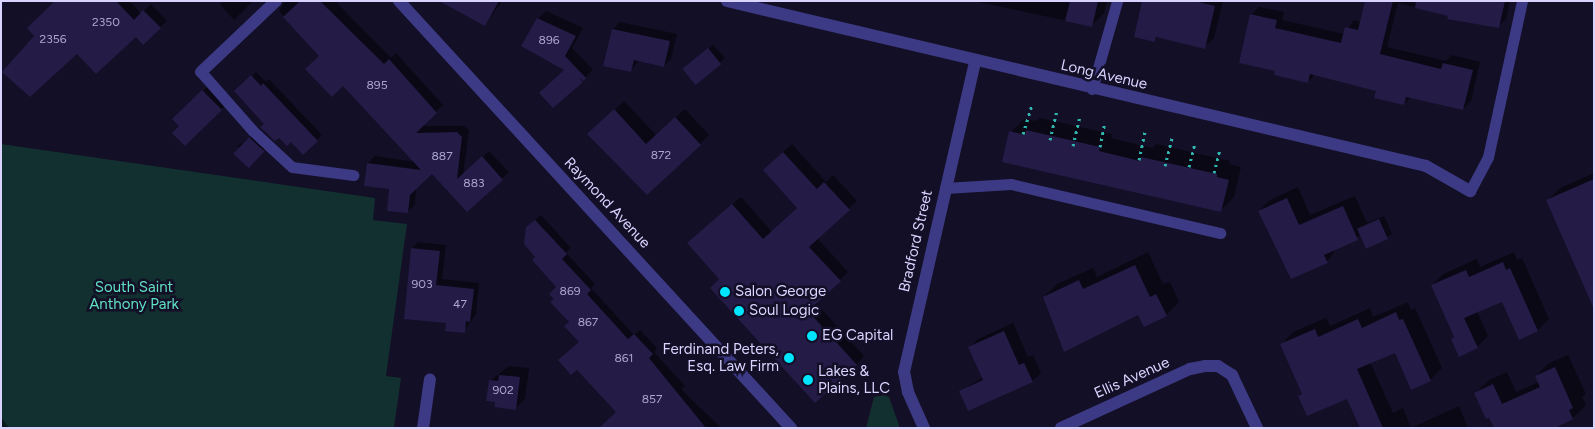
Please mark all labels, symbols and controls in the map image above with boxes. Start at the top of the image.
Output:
house number: 2350 [92,16,120,30]
house number: 2356 [40,33,66,47]
house number: 896 [539,34,559,48]
street label: Long Avenue [1059,56,1149,94]
house number: 895 [366,79,388,93]
house number: 872 [651,149,671,163]
house number: 887 [431,150,453,164]
street label: Raymond Avenue [560,154,654,252]
house number: 883 [463,177,485,191]
street label: Bradford Street [895,188,937,294]
park label: South Saint Anthony Park [89,278,179,313]
house number: 903 [411,278,433,292]
place label: Salon George [735,283,826,301]
house number: 869 [560,285,580,299]
marker: Salon George [719,286,731,298]
house number: 47 [453,298,467,312]
place label: Soul Logic [749,302,819,320]
marker: Soul Logic [733,305,745,317]
house number: 867 [578,316,598,330]
place label: EG Capital [822,327,893,345]
marker: EG Capital [806,330,818,342]
place label: Ferdinand Peters, Esq. Law Firm [663,340,779,375]
house number: 861 [614,352,634,366]
marker: Ferdinand Peters, Esq. Law Firm [783,352,795,364]
street label: Ellis Avenue [1092,353,1172,403]
place label: Lakes & Plains, LLC [818,362,890,397]
marker: Lakes & Plains, LLC [802,374,814,386]
house number: 902 [492,384,514,398]
house number: 857 [642,393,662,407]

